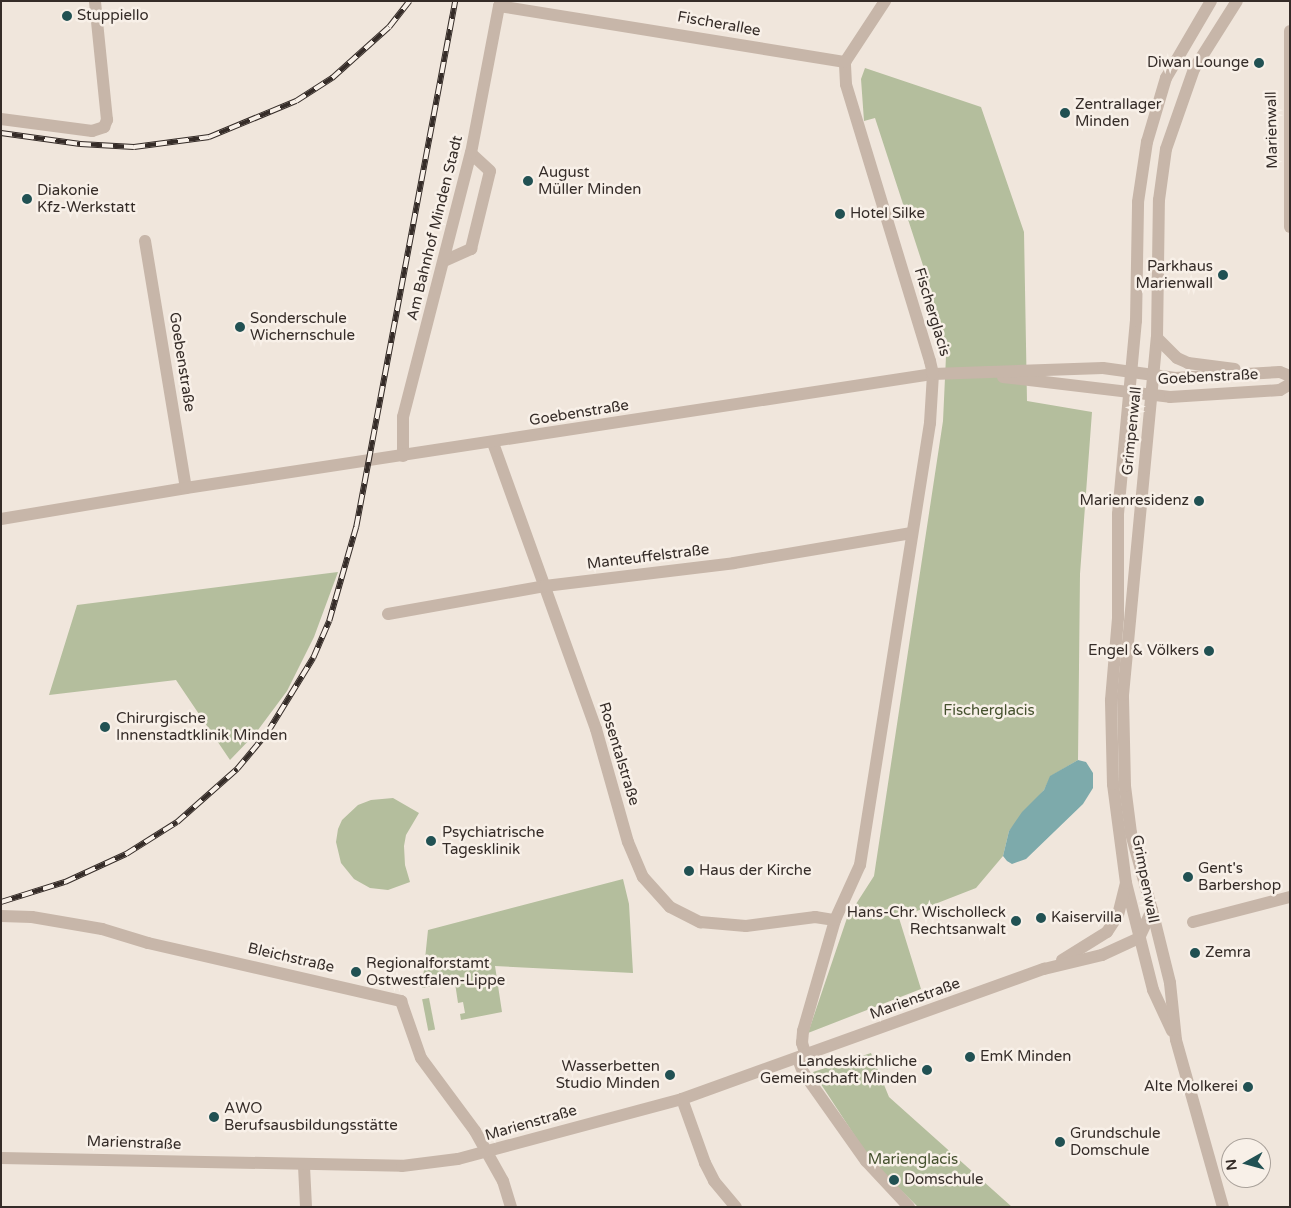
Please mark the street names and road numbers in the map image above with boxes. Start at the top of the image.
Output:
street label: Fischerallee [676,8,762,40]
street label: Marienwall [1262,91,1282,169]
street label: Am Bahnhof Minden Stadt [403,134,467,322]
street label: Fischerglacis [910,266,954,358]
street label: Goebenstraße [165,311,199,413]
street label: Goebenstraße [1157,365,1259,389]
street label: Grimpenwall [1118,386,1146,476]
street label: Goebenstraße [528,396,630,430]
street label: Manteuffelstraße [586,541,710,573]
street label: Rosentalstraße [595,700,643,808]
street label: Grimpenwall [1128,833,1162,925]
street label: Bleichstraße [246,939,336,977]
street label: Marienstraße [867,974,963,1024]
street label: Marienstraße [483,1101,579,1145]
street label: Marienstraße [86,1132,182,1154]

